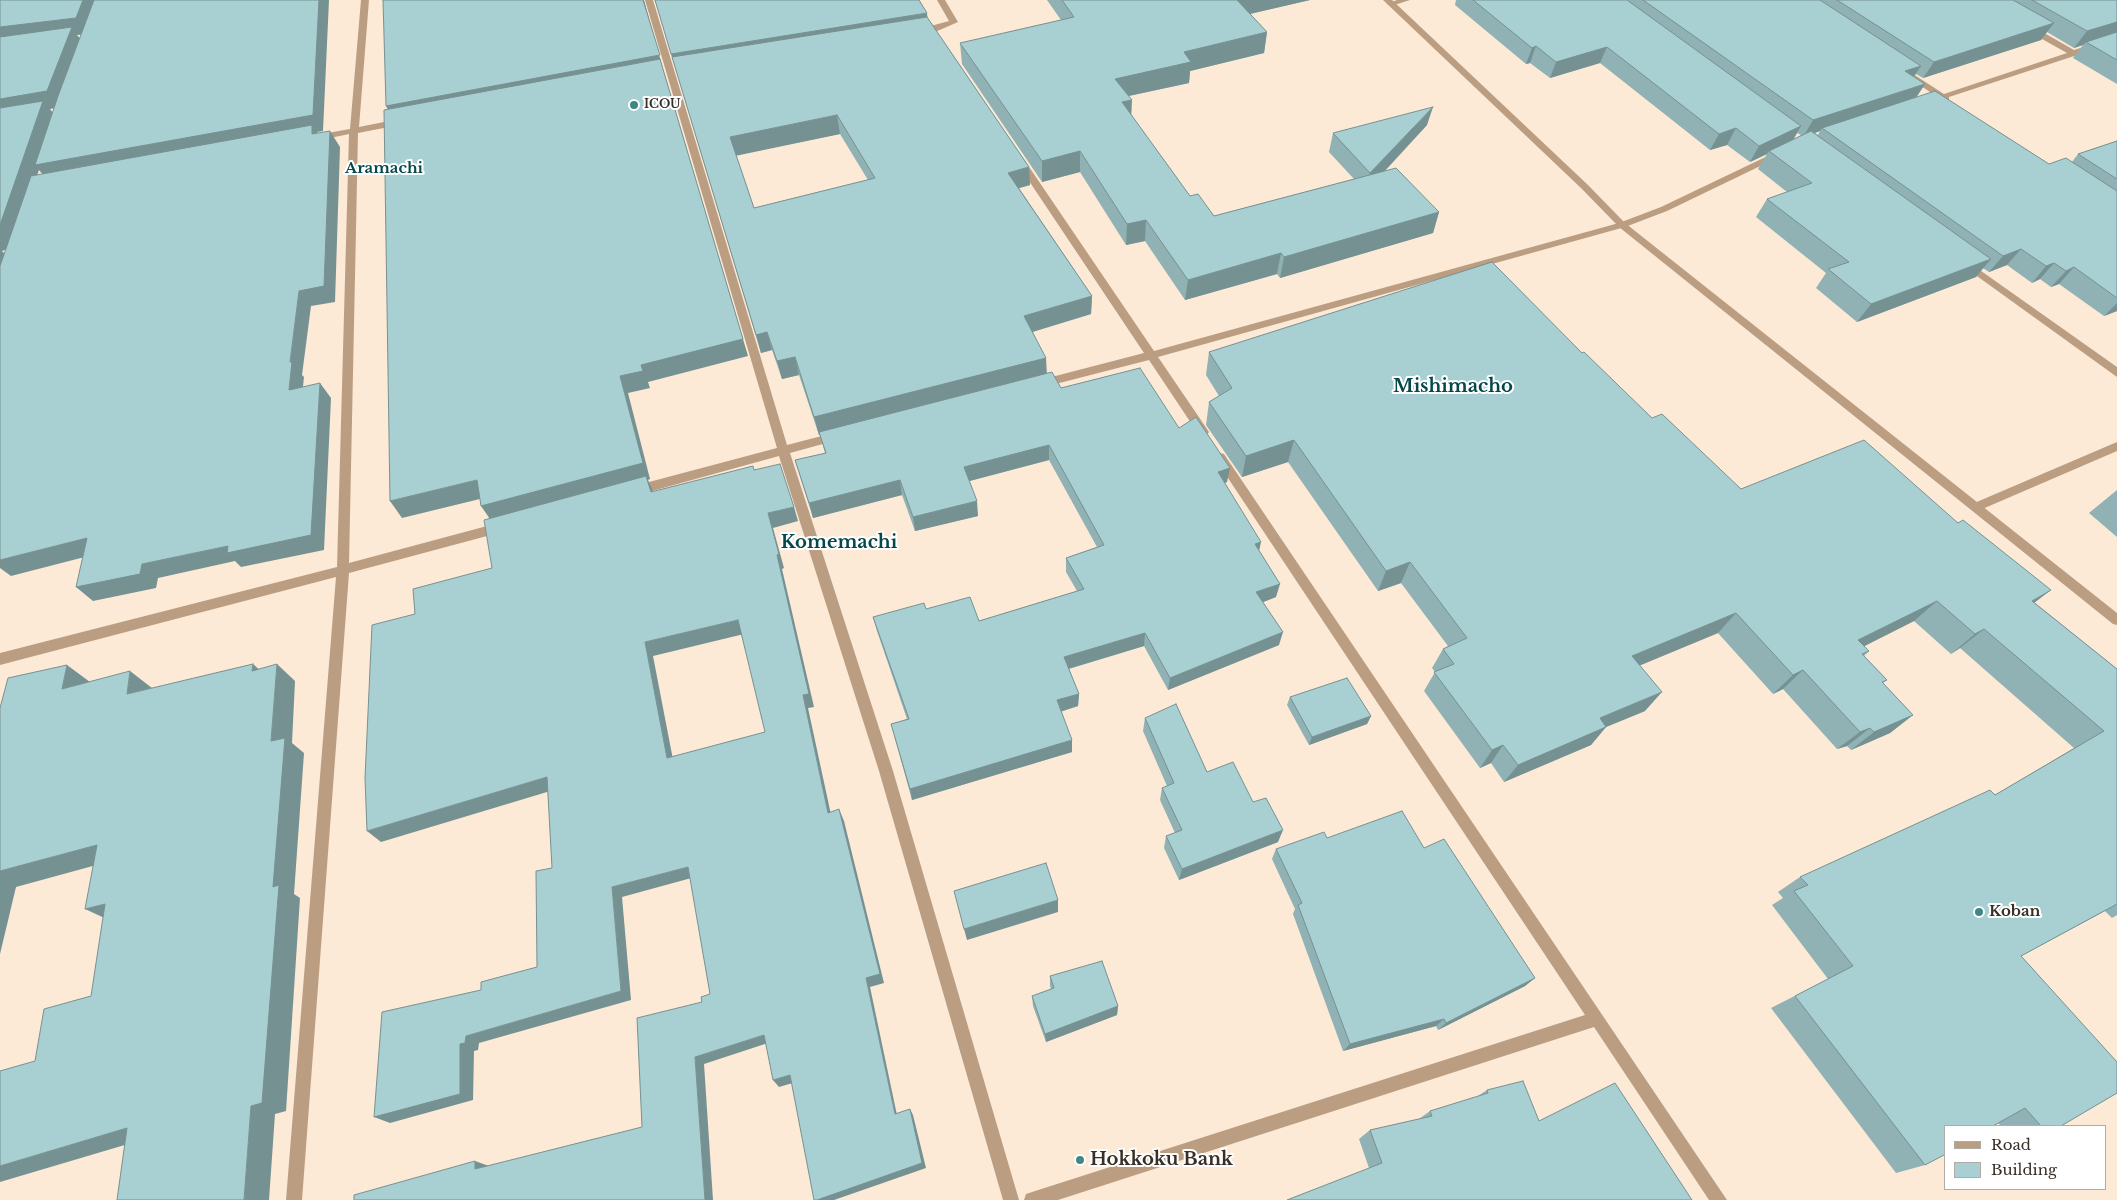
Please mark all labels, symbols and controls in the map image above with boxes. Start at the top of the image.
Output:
place label: ICOU [644,98,681,112]
marker: ICOU [628,99,640,111]
district label: Aramachi [345,160,423,178]
district label: Mishimacho [1393,376,1513,398]
district label: Komemachi [781,532,897,554]
place label: Koban [1989,903,2040,921]
marker: Koban [1973,906,1985,918]
legend [1944,1125,2107,1190]
text: Road [1991,1135,2031,1154]
place label: Hokkoku Bank [1090,1149,1233,1171]
marker: Hokkoku Bank [1074,1154,1086,1166]
text: Building [1991,1160,2057,1179]

